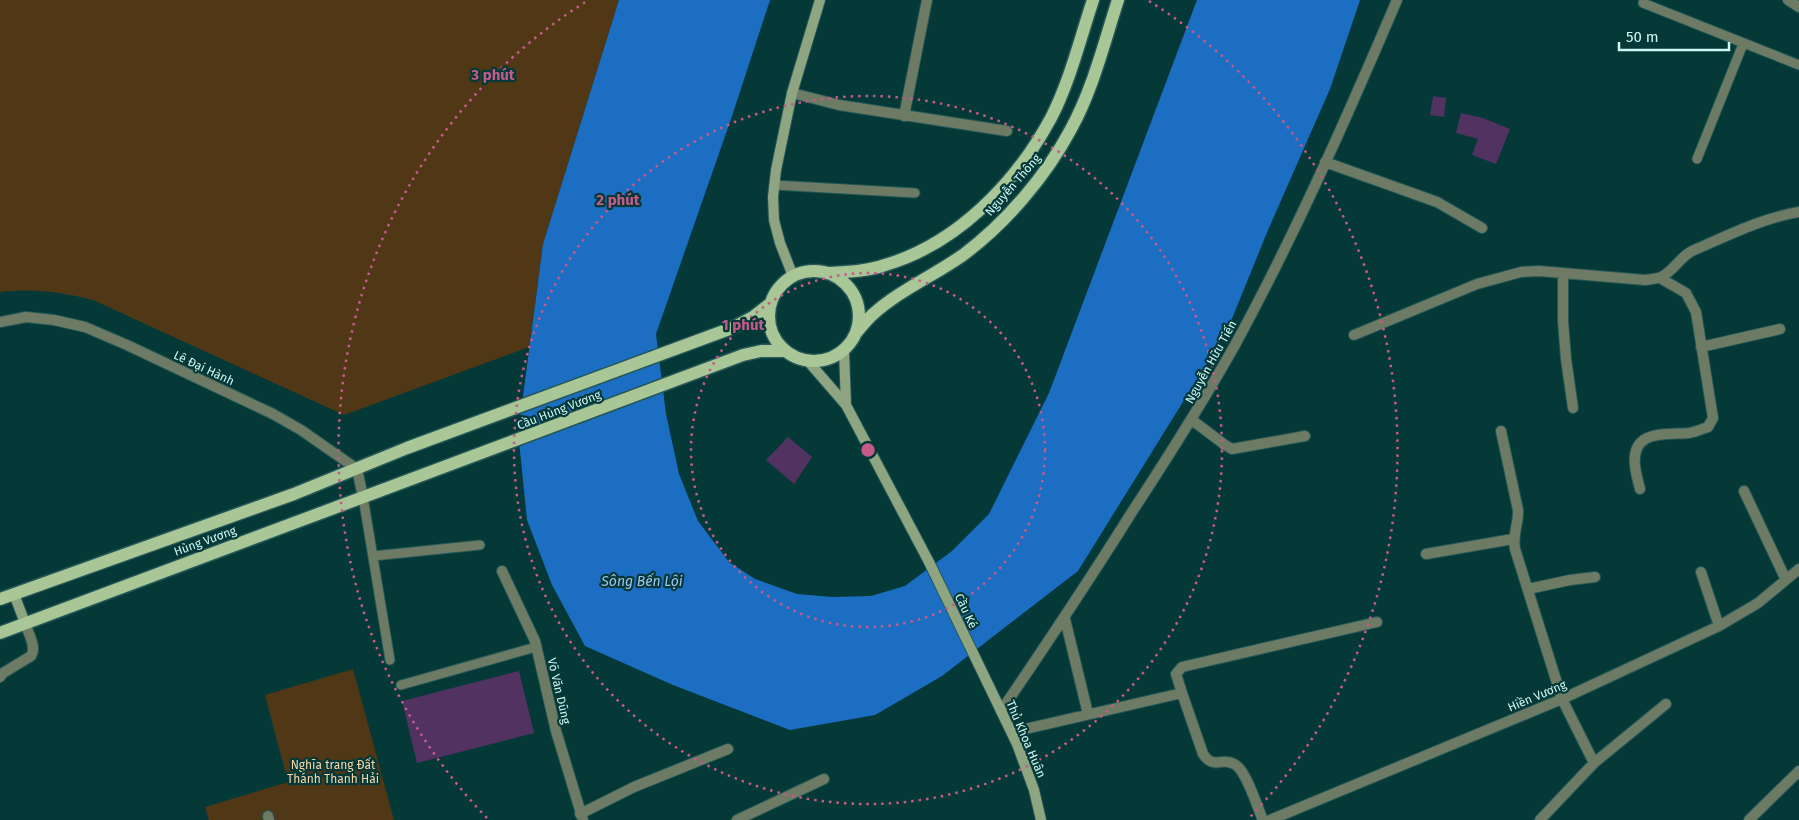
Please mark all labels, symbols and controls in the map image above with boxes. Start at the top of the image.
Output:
scale bar [1619,20,1729,52]
text: 50 m [1626,28,1659,46]
text: 3 phút [470,66,515,84]
street label: Nguyễn Thông [982,150,1044,219]
text: 2 phút [596,191,640,209]
text: 1 phút [722,316,764,334]
street label: Nguyễn Hữu Tiến [1182,318,1240,406]
street label: Lê Đại Hành [172,348,236,388]
street label: Cầu Hùng Vương [515,386,604,432]
centre of rings [859,441,877,459]
street label: Hùng Vương [172,523,239,559]
water label: Sông Bến Lội [600,572,683,590]
street label: Cầu Ké [952,591,981,631]
street label: Võ Văn Dũng [545,657,574,726]
street label: Hiền Vương [1505,676,1569,715]
street label: Thủ Khoa Huân [1003,698,1049,780]
park label: Nghĩa trang Đất Thánh Thanh Hải [287,757,379,786]

